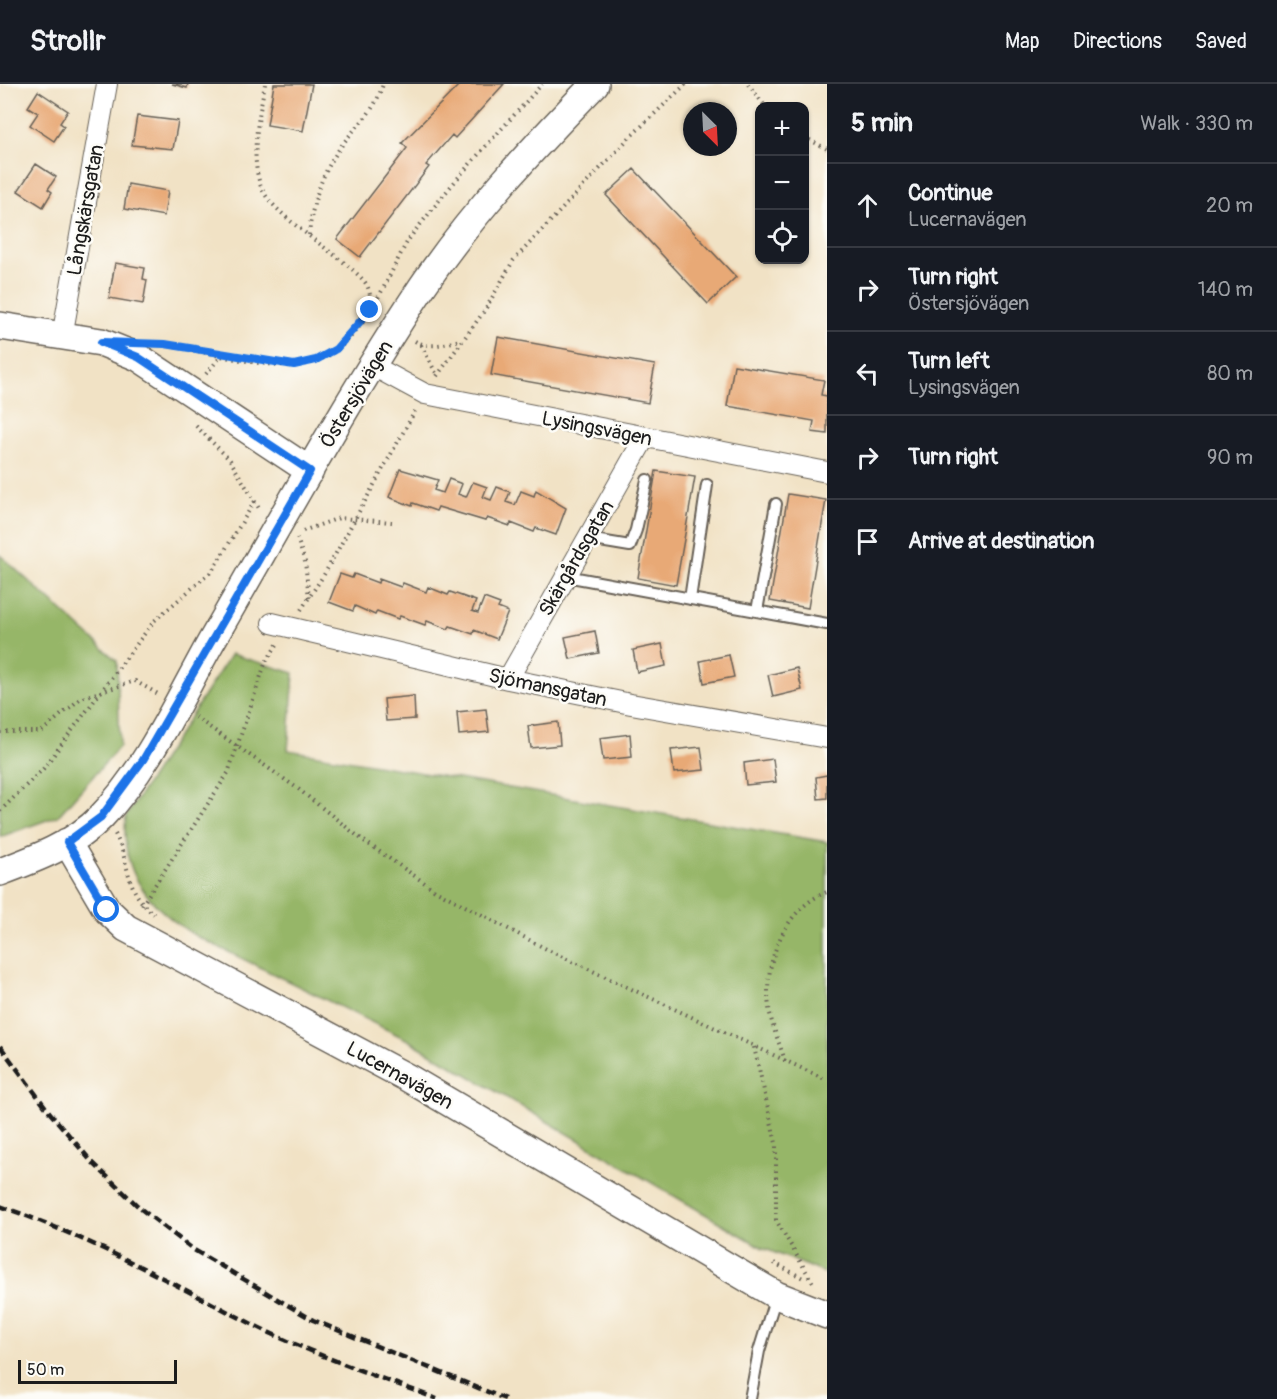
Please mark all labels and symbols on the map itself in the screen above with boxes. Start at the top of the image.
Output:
north arrow [683,102,737,156]
street label: Långskärsgatan [62,143,109,278]
route end [356,296,382,322]
street label: Östersjövägen [314,336,398,453]
street label: Lysingsvägen [540,406,654,451]
street label: Skärgårdsgatan [533,496,620,621]
street label: Sjömansgatan [486,663,609,712]
route start [93,896,119,922]
street label: Lucernavägen [342,1036,458,1115]
scale bar [18,1357,177,1384]

